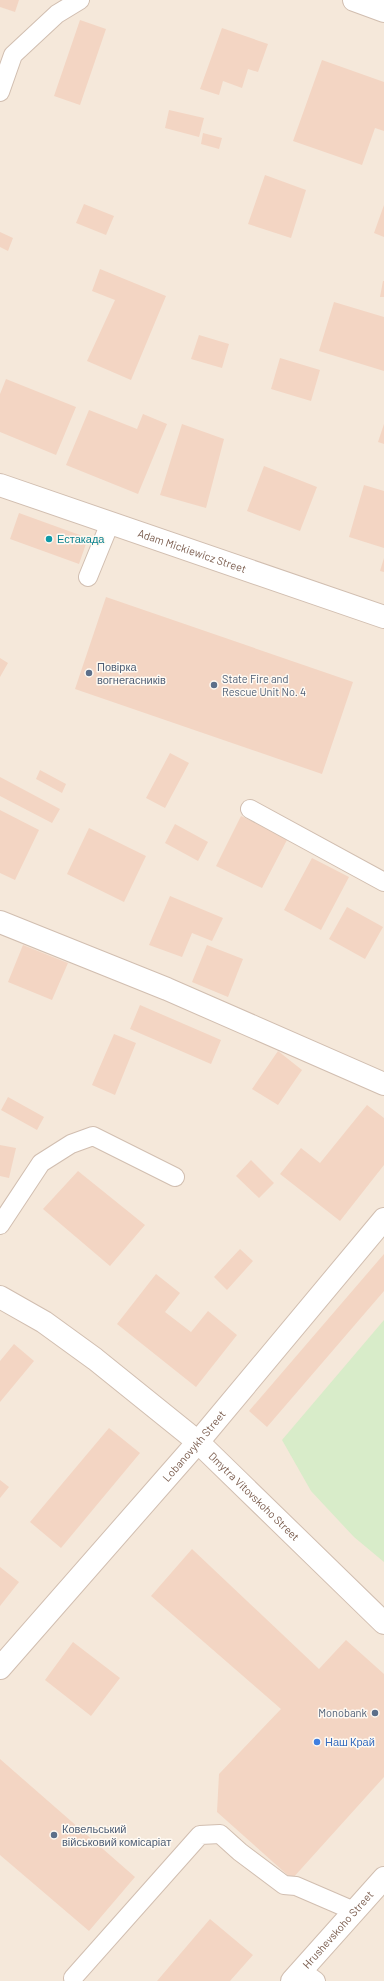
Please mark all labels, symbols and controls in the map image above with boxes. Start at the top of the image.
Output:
street label: Adam Mickiewicz Street [136,526,248,575]
place label: Естакада [57,532,105,545]
marker: Естакада [44,534,54,544]
place label: Повірка вогнегасників [97,660,166,686]
marker: Повірка вогнегасників [84,668,94,678]
place label: State Fire and Rescue Unit No. 4 [222,672,306,698]
marker: State Fire and Rescue Unit No. 4 [209,680,219,690]
street label: Lobanovykh Street [160,1407,228,1484]
street label: Dmytra Vitovskoho Street [206,1449,302,1543]
place label: Monobank [318,1706,367,1719]
marker: Monobank [370,1708,380,1718]
place label: Наш Край [325,1735,375,1748]
marker: Наш Край [312,1737,322,1747]
place label: Ковельський військовий комісаріат [62,1822,171,1848]
marker: Ковельський військовий комісаріат [49,1830,59,1840]
street label: Hrushevskoho Street [300,1888,376,1971]

